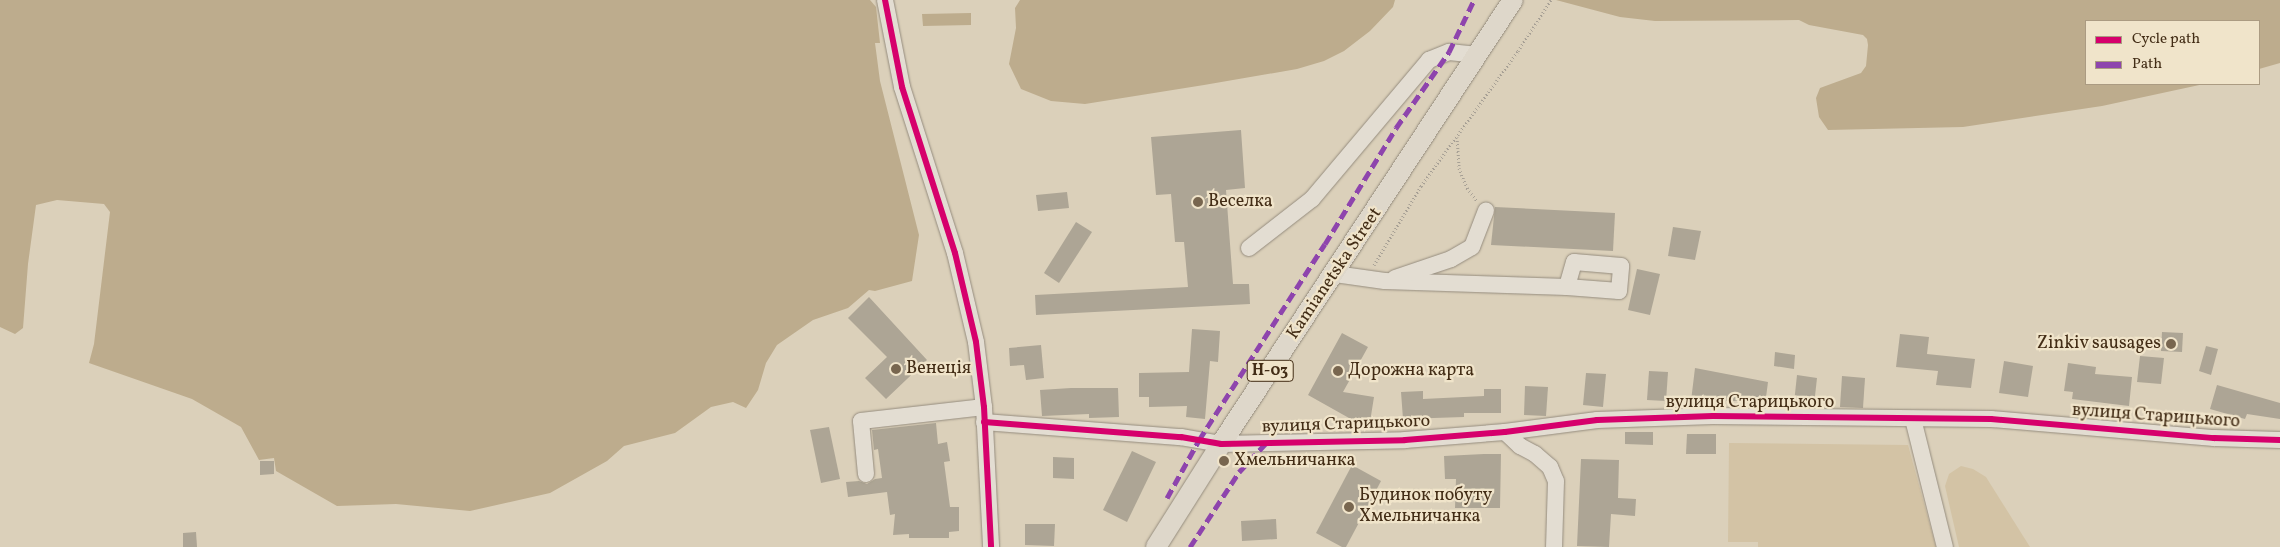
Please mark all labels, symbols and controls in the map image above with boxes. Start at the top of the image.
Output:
legend [2085,20,2260,85]
text: Cycle path [2132,29,2200,50]
text: Path [2132,54,2162,75]
place label: Веселка [1208,191,1273,213]
marker: Веселка [1192,196,1204,208]
street label: Kamianetska Street [1283,204,1387,344]
place label: Zinkiv sausages [2036,333,2161,355]
marker: Zinkiv sausages [2165,338,2177,350]
place label: Венеція [906,358,971,380]
road number: Н-03 [1246,358,1294,384]
place label: Дорожна карта [1348,360,1474,382]
marker: Венеція [890,363,902,375]
marker: Дорожна карта [1332,365,1344,377]
street label: вулиця Старицького [1666,392,1834,414]
street label: вулиця Старицького [2071,400,2241,434]
street label: вулиця Старицького [1261,411,1431,439]
place label: Хмельничанка [1234,450,1355,472]
marker: Хмельничанка [1218,455,1230,467]
place label: Будинок побуту Хмельничанка [1359,486,1492,528]
marker: Будинок побуту Хмельничанка [1343,501,1355,513]

